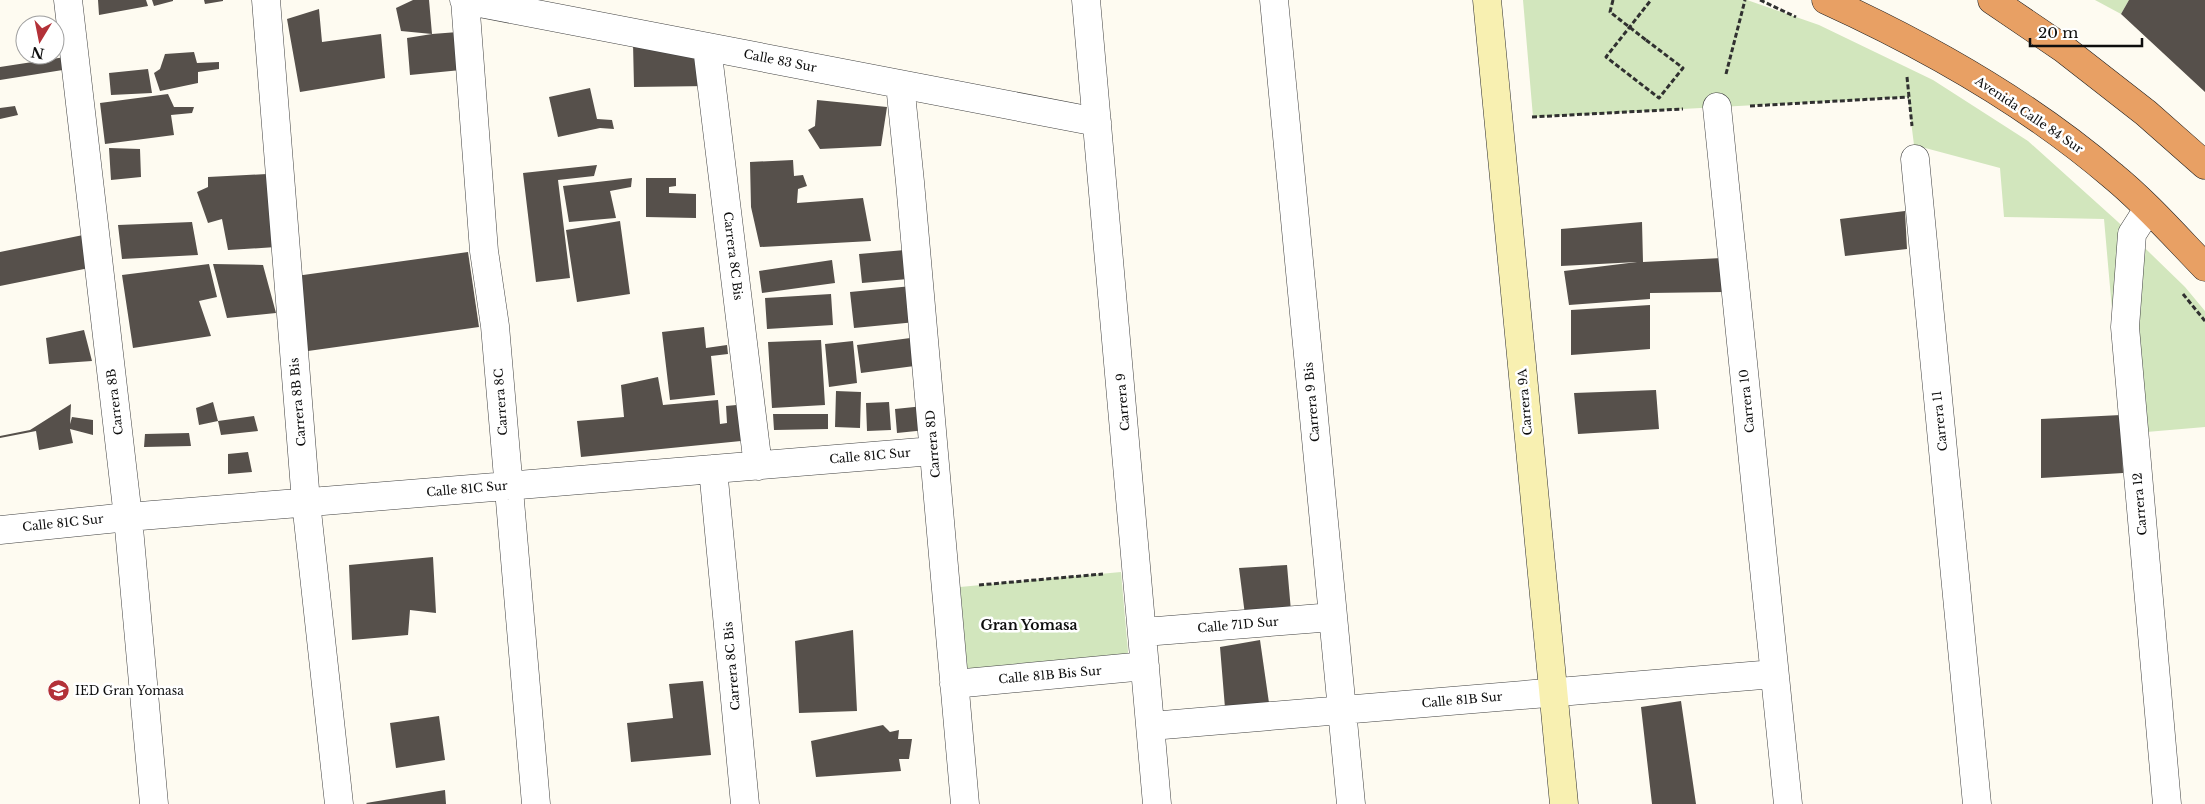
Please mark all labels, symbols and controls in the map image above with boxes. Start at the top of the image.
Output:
north arrow [15,15,65,65]
scale bar [2030,15,2142,47]
text: 20 m [2038,23,2078,42]
text: N [30,43,46,63]
street label: Calle 83 Sur [742,46,818,75]
street label: Avenida Calle 84 Sur [1972,72,2086,156]
street label: Carrera 8C Bis [721,211,746,301]
street label: Carrera 8B Bis [286,357,309,447]
street label: Carrera 9 Bis [1301,362,1322,443]
street label: Carrera 9A [1514,367,1535,436]
street label: Carrera 8B [103,368,126,436]
street label: Carrera 8C [491,368,510,436]
street label: Carrera 10 [1736,368,1757,434]
street label: Carrera 9 [1113,373,1132,432]
street label: Carrera 11 [1929,390,1950,452]
street label: Carrera 8D [922,410,943,479]
street label: Calle 81C Sur [829,444,912,467]
street label: Carrera 12 [2129,472,2150,536]
street label: Calle 81C Sur [426,477,509,500]
street label: Calle 81C Sur [22,511,105,534]
street label: Calle 71D Sur [1197,613,1279,636]
district label: Gran Yomasa [980,616,1078,634]
street label: Carrera 8C Bis [720,621,743,711]
street label: Calle 81B Bis Sur [998,663,1102,686]
school or university icon: IED Gran Yomasa [47,679,71,703]
place label: IED Gran Yomasa [75,683,184,698]
street label: Calle 81B Sur [1421,688,1503,711]

